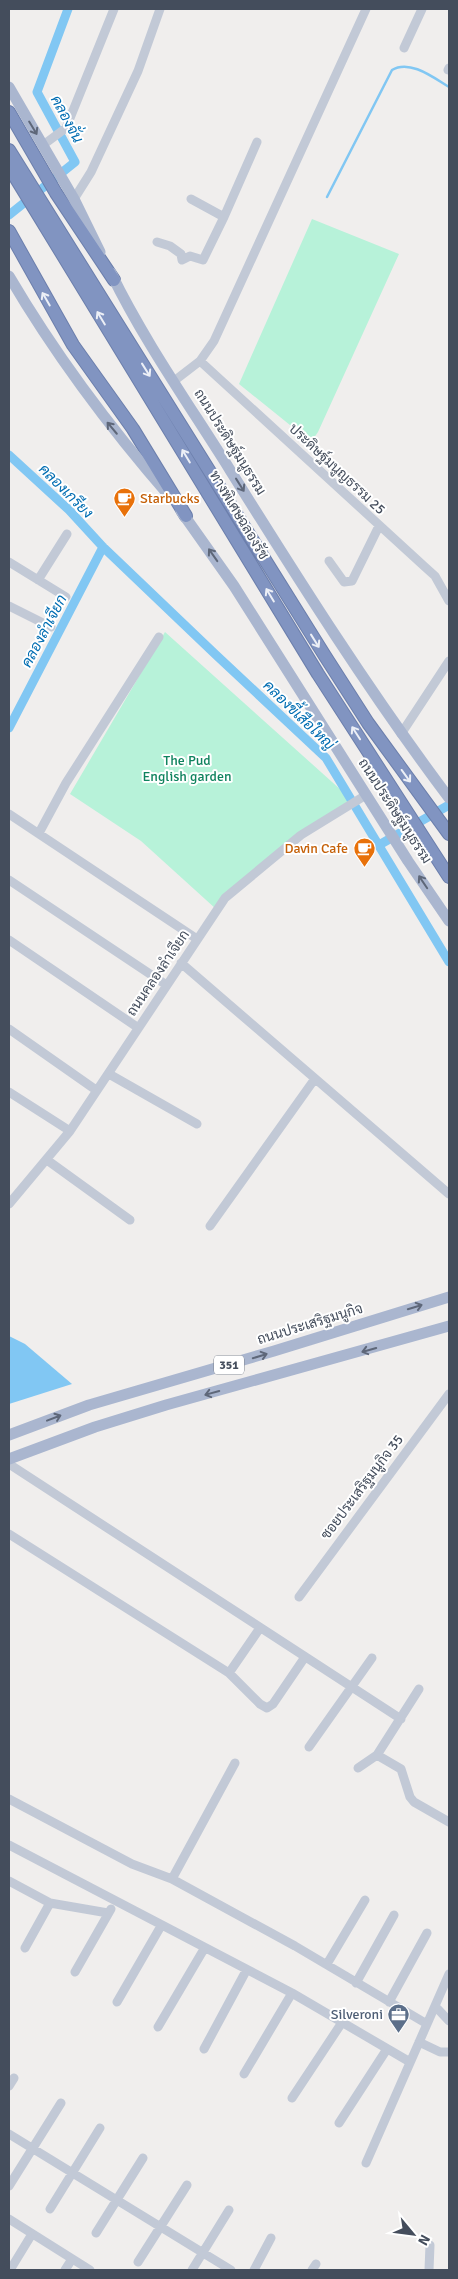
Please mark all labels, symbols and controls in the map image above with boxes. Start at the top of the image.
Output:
water label: คลองจั่น [47,90,92,146]
one-way arrow [28,121,38,136]
one-way arrow [41,292,51,306]
one-way arrow [96,311,106,325]
one-way arrow [141,362,151,376]
street label: ถนนประดิษฐ์มนูธรรม [190,385,270,499]
street label: ประดิษฐ์มนูญธรรม 25 [285,419,389,519]
one-way arrow [107,421,118,434]
one-way arrow [180,450,190,464]
water label: คลองเกรียง [35,459,98,522]
street label: ทางพิเศษฉลองรัช [206,468,272,562]
one-way arrow [235,478,245,492]
cafe icon: Starbucks [112,486,136,517]
place label: Starbucks [140,490,200,507]
one-way arrow [208,548,218,562]
one-way arrow [265,588,276,602]
water label: คลองลำเจียก [16,591,71,670]
one-way arrow [311,634,321,648]
water label: คลองขี้เสือใหญ่ [260,672,343,754]
one-way arrow [351,726,361,740]
park label: The Pud English garden [142,752,232,785]
street label: ถนนประดิษฐ์มนูธรรม [354,755,436,867]
one-way arrow [401,769,411,783]
cafe icon: Davin Cafe [352,836,376,867]
place label: Davin Cafe [284,840,348,857]
one-way arrow [418,875,428,889]
street label: ถนนคลองลำเจียก [122,926,193,1019]
street label: ถนนประเสริฐมนูกิจ [255,1300,365,1349]
one-way arrow [407,1302,423,1312]
one-way arrow [361,1345,377,1355]
one-way arrow [252,1350,268,1360]
road number: 351 [214,1356,244,1374]
one-way arrow [205,1389,221,1398]
one-way arrow [46,1413,62,1422]
street label: ซอยประเสริฐมนูกิจ 35 [317,1431,408,1543]
office icon: Silveroni [387,2002,411,2033]
place label: Silveroni [331,2006,383,2023]
north arrow [388,2209,438,2259]
text: N [414,2232,434,2248]

